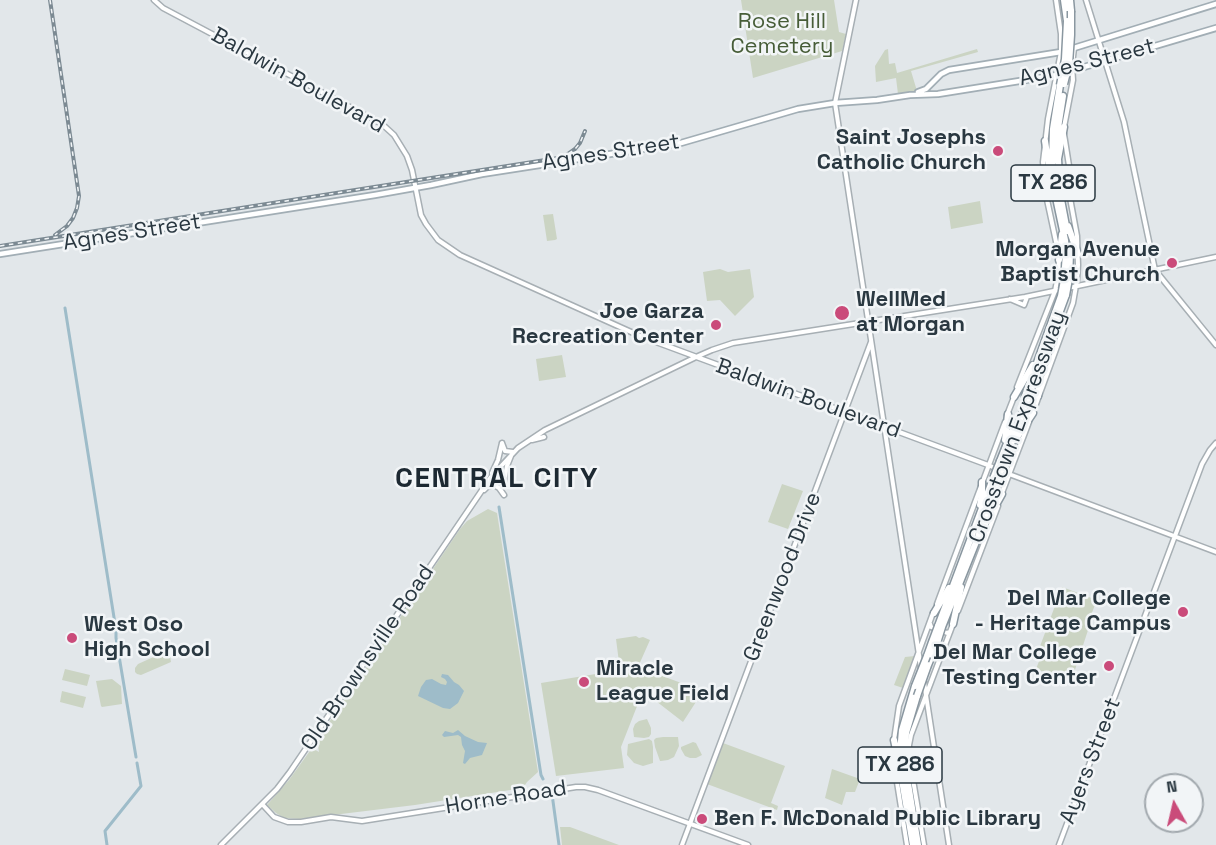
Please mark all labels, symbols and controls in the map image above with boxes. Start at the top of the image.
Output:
park label: Rose Hill Cemetery [730,9,834,60]
street label: Baldwin Boulevard [206,22,390,140]
street label: Agnes Street [1016,33,1158,93]
place label: Saint Josephs Catholic Church [817,125,986,176]
street label: Agnes Street [540,129,682,177]
marker: Saint Josephs Catholic Church [991,144,1005,158]
road number: TX 286 [1011,165,1095,201]
street label: Agnes Street [61,209,203,257]
place label: Morgan Avenue Baptist Church [995,237,1160,288]
marker: Morgan Avenue Baptist Church [1165,256,1179,270]
place label: WellMed at Morgan [856,287,965,338]
place label: Joe Garza Recreation Center [512,299,704,350]
marker: WellMed at Morgan [833,304,851,322]
street label: Crosstown Expressway [964,307,1072,547]
marker: Joe Garza Recreation Center [709,318,723,332]
street label: Baldwin Boulevard [712,353,904,445]
district label: CENTRAL CITY [395,462,599,496]
street label: Greenwood Drive [739,489,827,665]
street label: Old Brownsville Road [296,560,440,756]
place label: Del Mar College - Heritage Campus [975,586,1171,638]
marker: Del Mar College - Heritage Campus [1176,605,1190,619]
place label: West Oso High School [84,612,210,664]
marker: West Oso High School [65,631,79,645]
place label: Del Mar College Testing Center [933,640,1097,692]
place label: Miracle League Field [596,656,729,708]
marker: Del Mar College Testing Center [1102,659,1116,673]
marker: Miracle League Field [577,675,591,689]
street label: Ayers Street [1055,694,1127,828]
road number: TX 286 [858,747,942,783]
north arrow [1144,773,1204,833]
street label: Horne Road [443,775,569,821]
text: N [1165,776,1178,798]
place label: Ben F. McDonald Public Library [714,806,1041,832]
marker: Ben F. McDonald Public Library [695,812,709,826]

